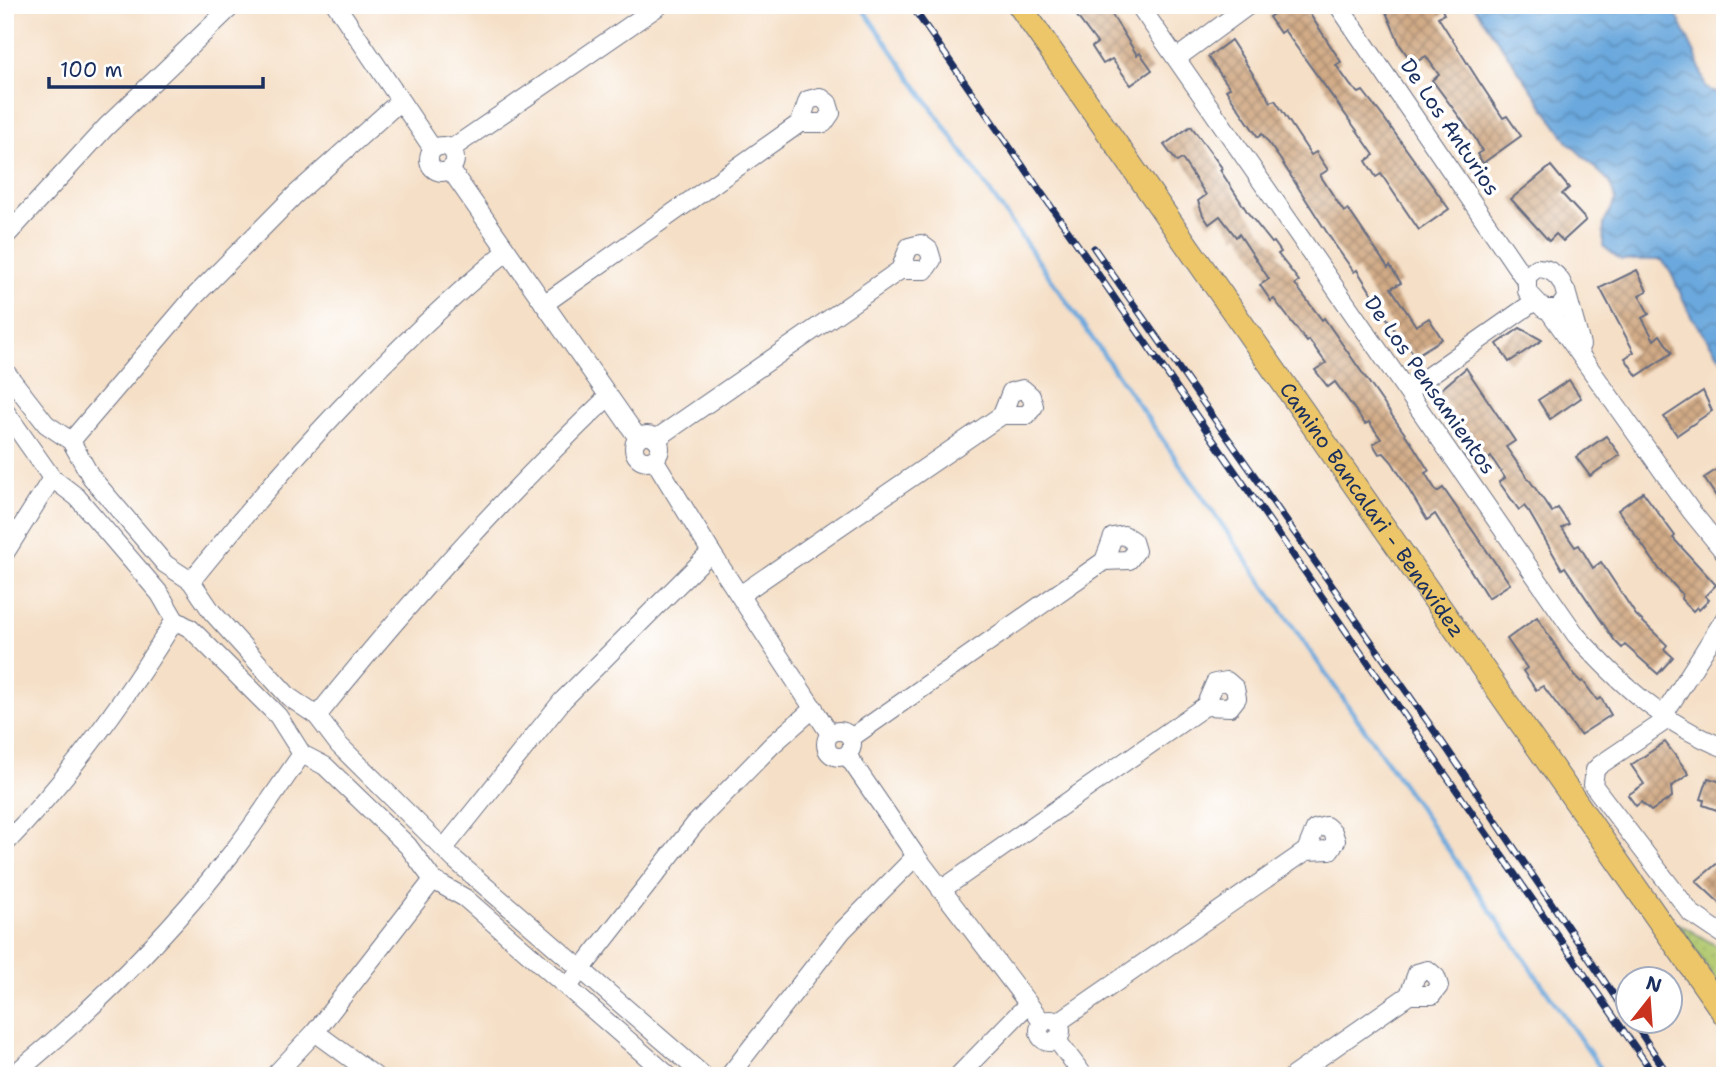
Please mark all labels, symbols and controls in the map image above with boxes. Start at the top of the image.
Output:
scale bar [49,46,262,90]
street label: De Los Anturios [1394,53,1506,201]
text: 100 m [60,56,123,84]
street label: De Los Pensamientos [1358,290,1502,480]
street label: Camino Bancalari - Benavídez [1273,377,1471,643]
north arrow [1614,965,1684,1036]
text: N [1643,970,1665,998]

